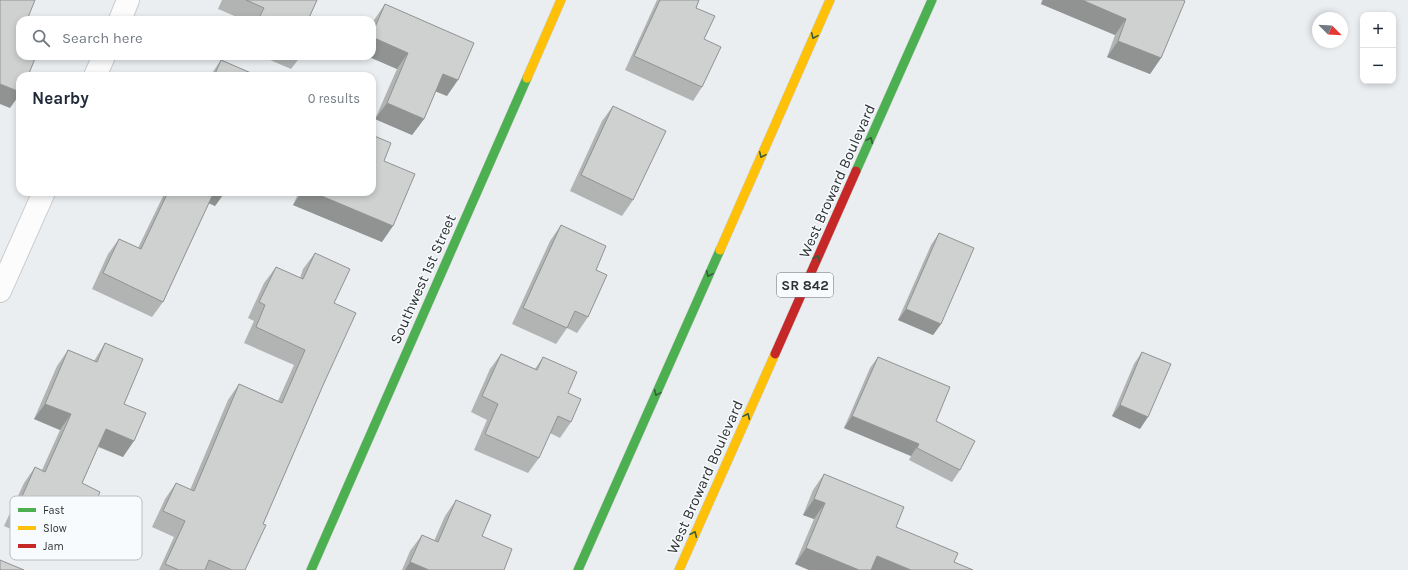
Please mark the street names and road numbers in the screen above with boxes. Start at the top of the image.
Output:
street label: West Broward Boulevard [795,101,879,261]
street label: Southwest 1st Street [386,211,460,347]
road number: SR 842 [777,273,833,297]
street label: West Broward Boulevard [663,397,747,557]

